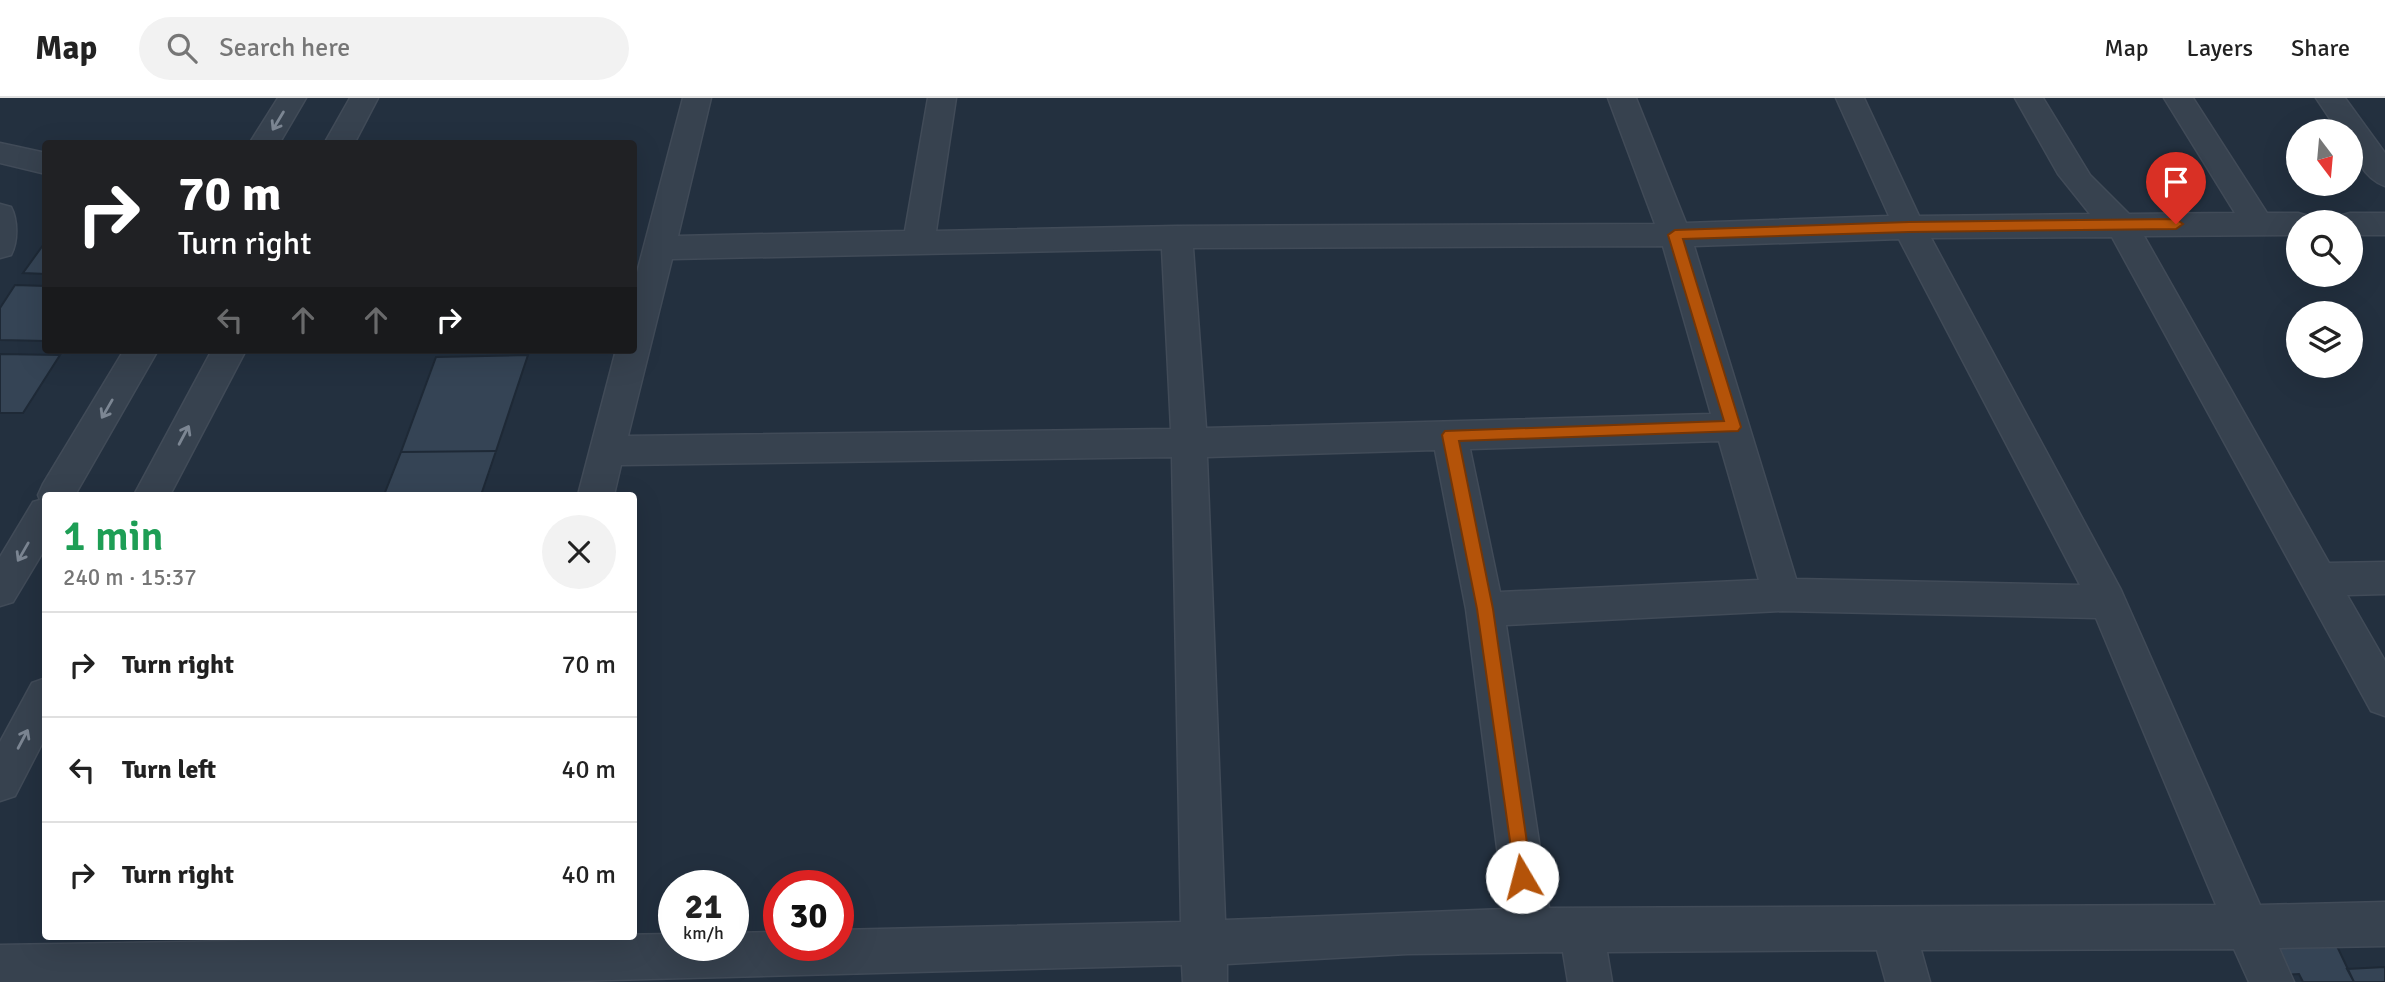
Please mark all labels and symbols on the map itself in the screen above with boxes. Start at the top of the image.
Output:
one-way arrow [270,110,284,130]
north arrow [2286,119,2362,196]
pin [2146,152,2206,224]
one-way arrow [100,398,114,418]
one-way arrow [178,425,191,446]
one-way arrow [16,541,30,561]
one-way arrow [16,729,30,750]
position arrow [1485,840,1559,914]
speed limit sign: 30 [763,870,854,961]

